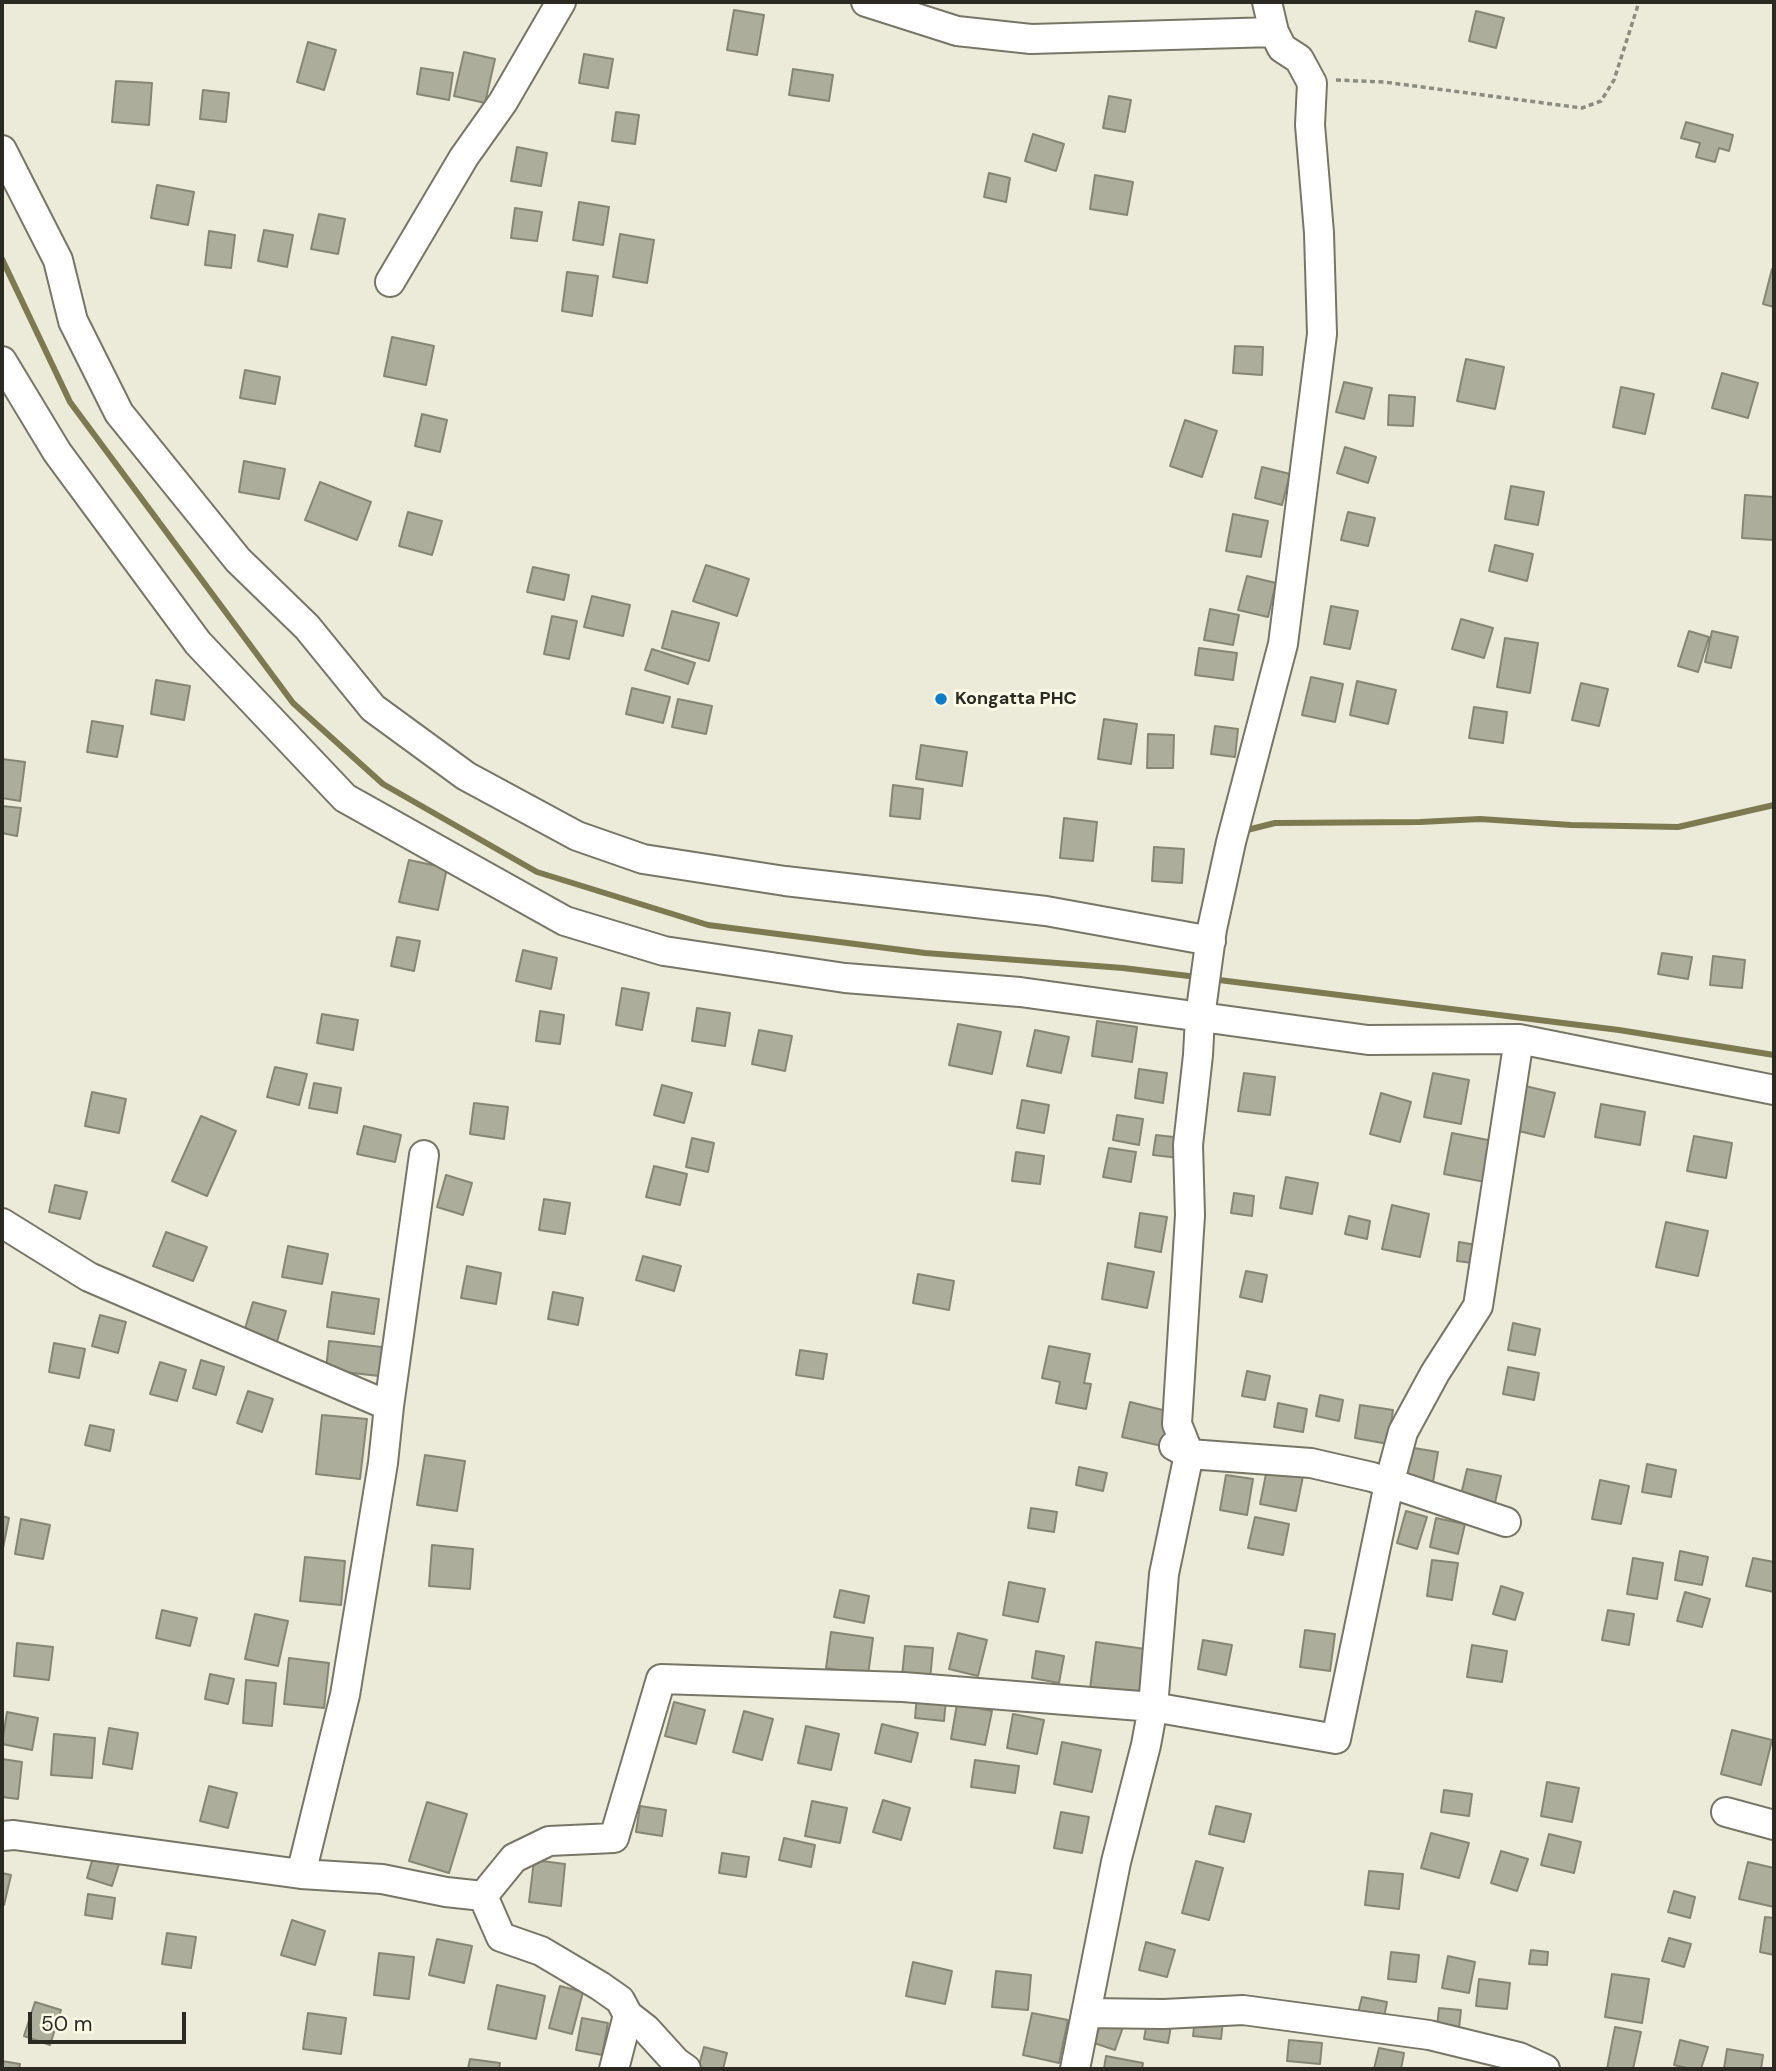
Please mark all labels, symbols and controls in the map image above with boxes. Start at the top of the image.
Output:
place label: Kongatta PHC [955,688,1077,710]
marker: Kongatta PHC [933,691,949,707]
scale bar [32,1997,189,2041]
text: 50 m [41,2010,92,2038]

